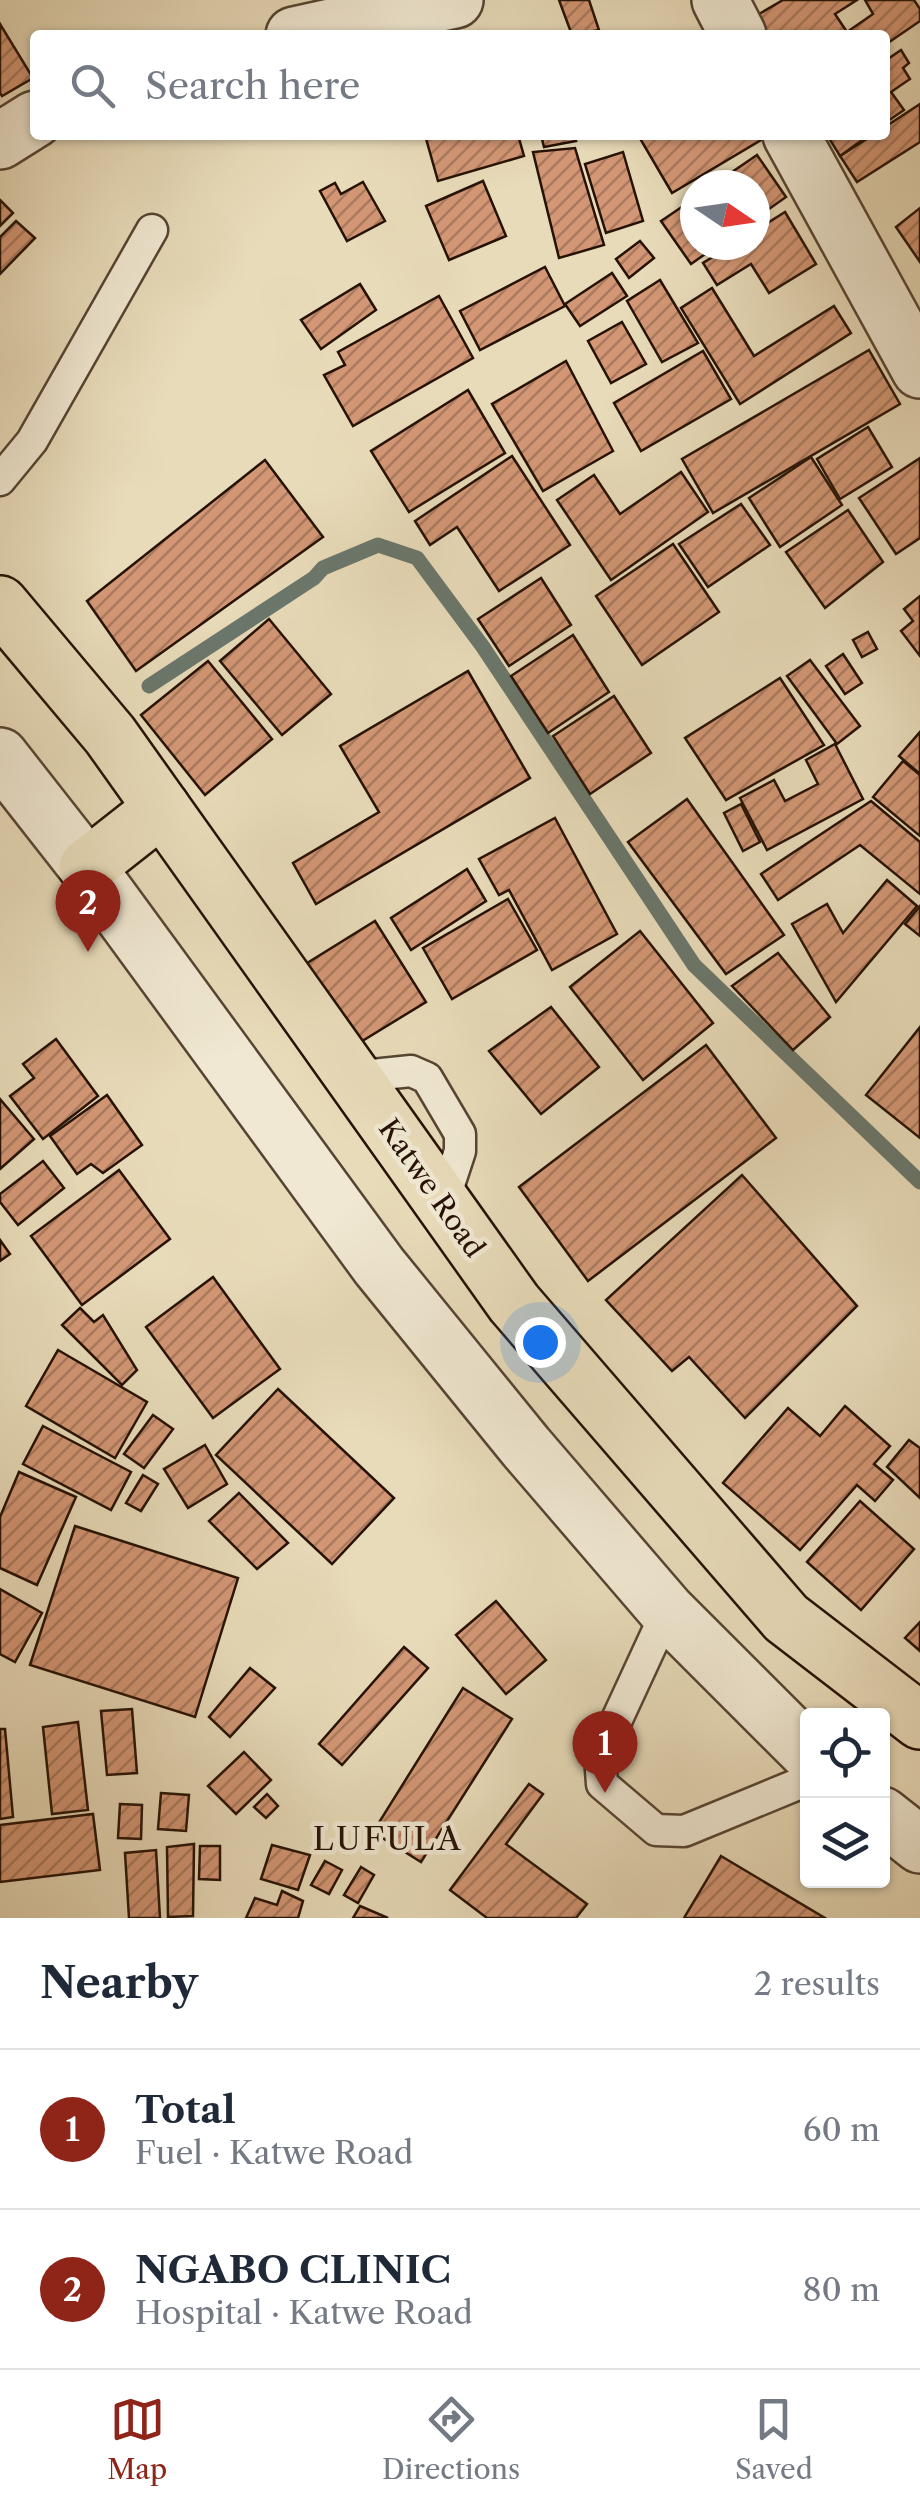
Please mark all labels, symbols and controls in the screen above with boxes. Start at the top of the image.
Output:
search box [30,30,890,140]
icon: search [65,58,120,113]
text: Search here [145,62,360,109]
north arrow [680,170,770,260]
pin: 2 [56,870,120,952]
street label: Katwe Road [372,1112,492,1264]
your location [515,1317,566,1368]
map controls [800,1708,890,1888]
button: locate [800,1708,890,1798]
pin: 1 [572,1710,638,1793]
button: layers [800,1798,890,1888]
district label: LUFULA [313,1819,463,1858]
text: Nearby [40,1957,198,2009]
text: 2 results [754,1964,880,2003]
text: Total [135,2086,236,2133]
text: 1 [65,2110,80,2149]
text: 60 m [803,2110,880,2149]
text: Fuel · Katwe Road [135,2133,413,2172]
text: NGABO CLINIC [135,2246,451,2293]
text: 2 [63,2270,82,2309]
text: 80 m [802,2270,880,2309]
text: Hospital · Katwe Road [135,2293,473,2332]
tab: Map [107,2392,167,2486]
tab: Directions [382,2392,520,2486]
tab: Saved [735,2392,813,2486]

